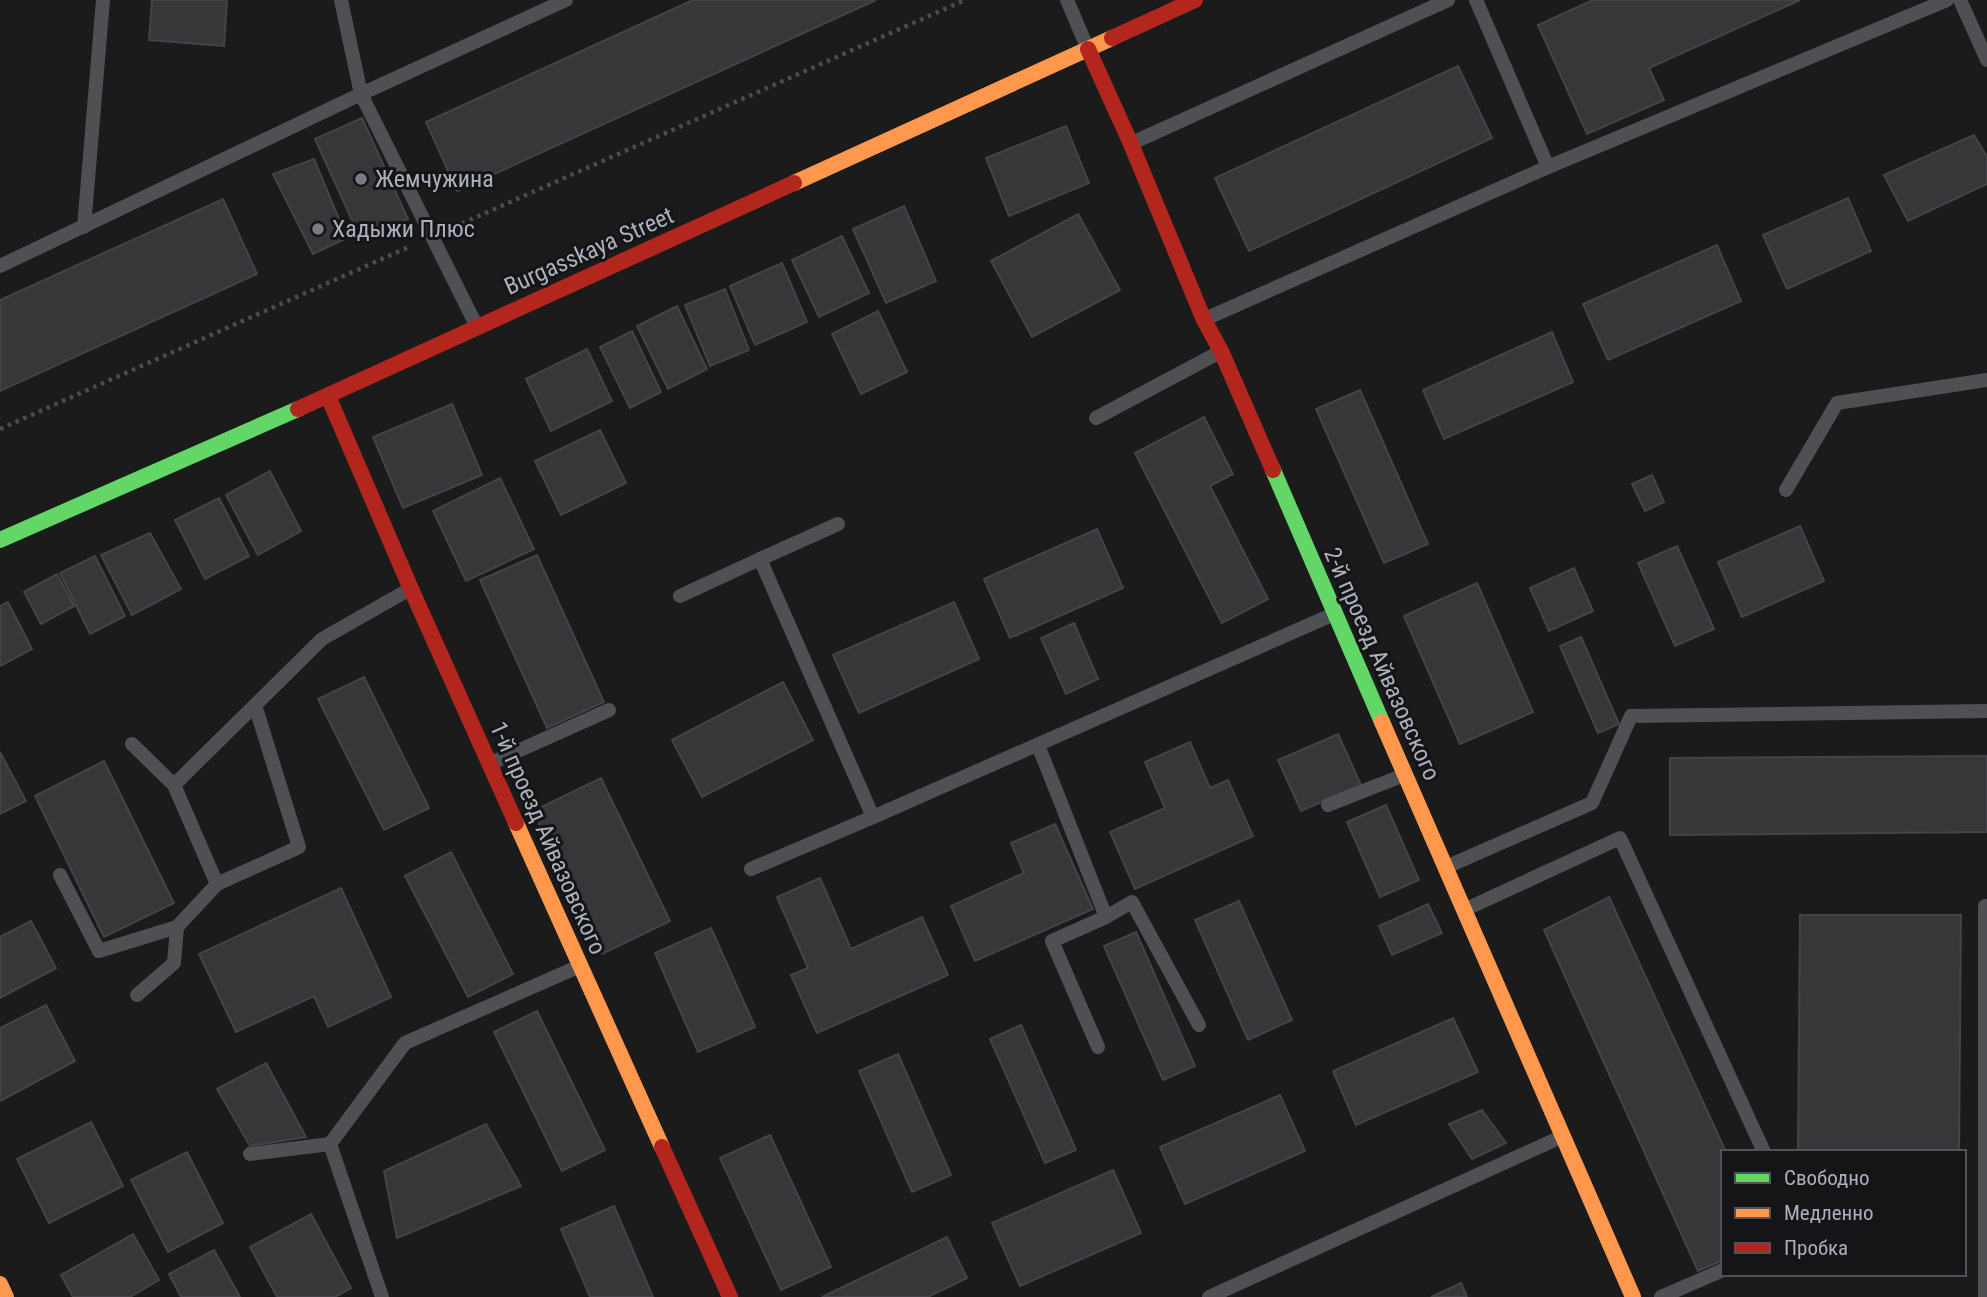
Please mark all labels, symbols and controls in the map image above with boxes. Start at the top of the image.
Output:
place label: Жемчужина [375,165,494,193]
marker: Жемчужина [353,171,369,187]
street label: Burgasskaya Street [500,201,678,301]
place label: Хадыжи Плюс [332,215,475,243]
marker: Хадыжи Плюс [310,221,326,237]
street label: 2-й проезд Айвазовского [1318,543,1446,785]
street label: 1-й проезд Айвазовского [484,717,612,959]
legend [1721,1150,1966,1276]
text: Свободно [1784,1166,1870,1190]
text: Медленно [1784,1201,1873,1225]
text: Пробка [1784,1236,1848,1260]

